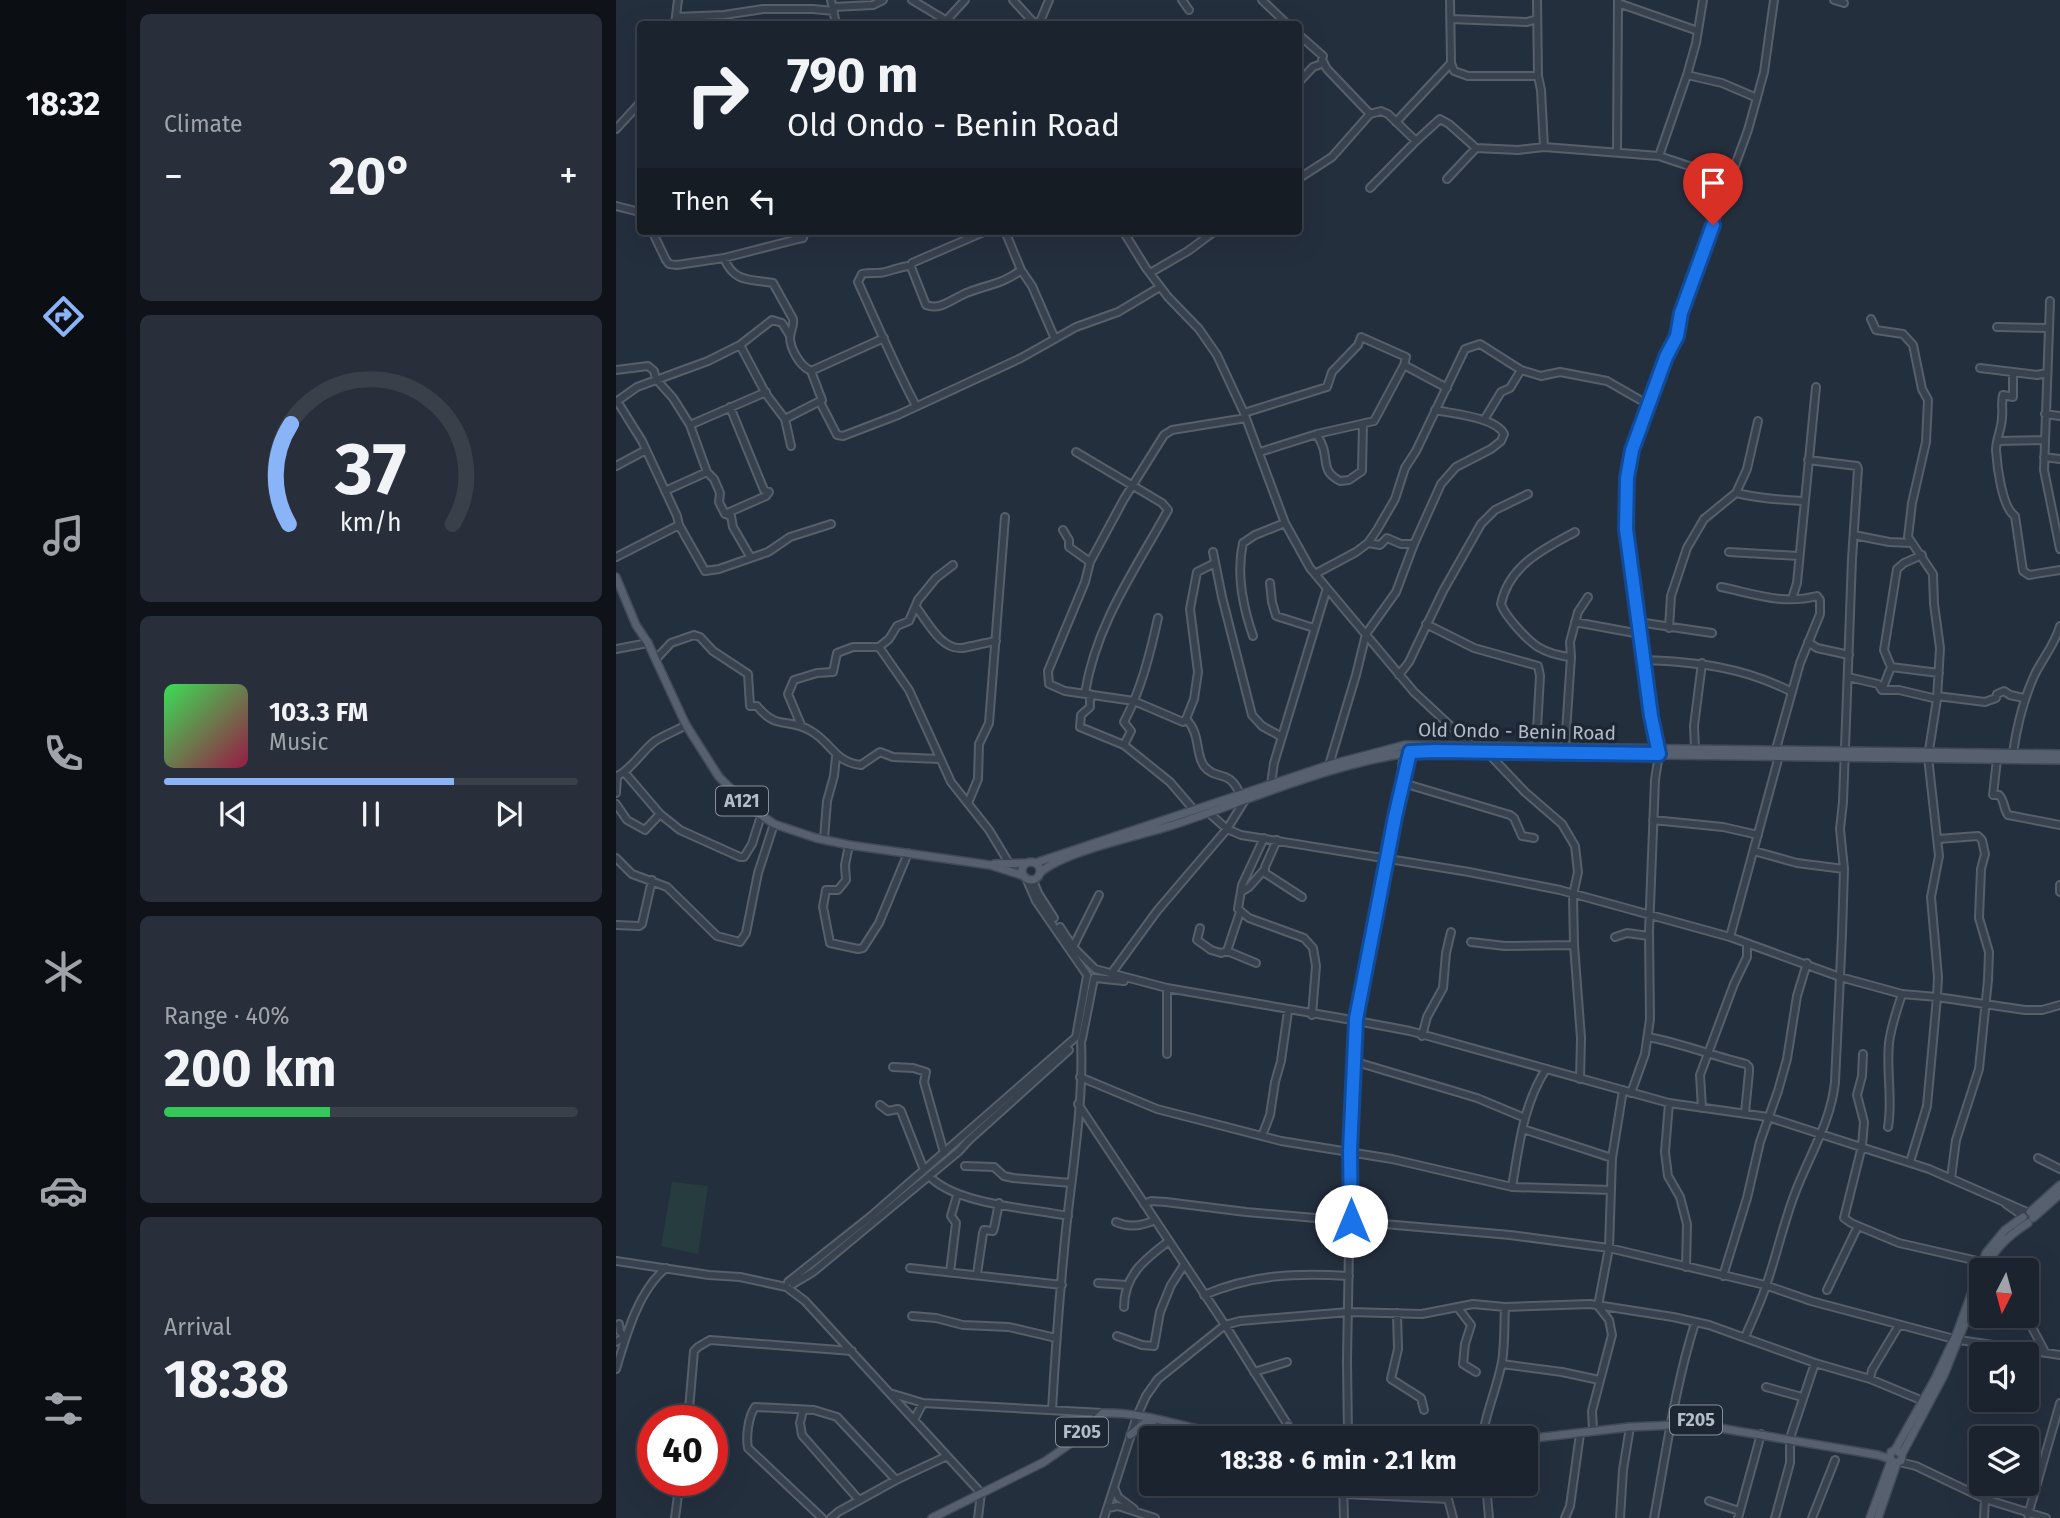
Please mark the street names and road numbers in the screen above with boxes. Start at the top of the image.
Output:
street label: Old Ondo - Benin Road [1418,718,1616,745]
road number: A121 [716,786,768,816]
road number: F205 [1670,1406,1722,1434]
road number: F205 [1056,1418,1108,1447]

